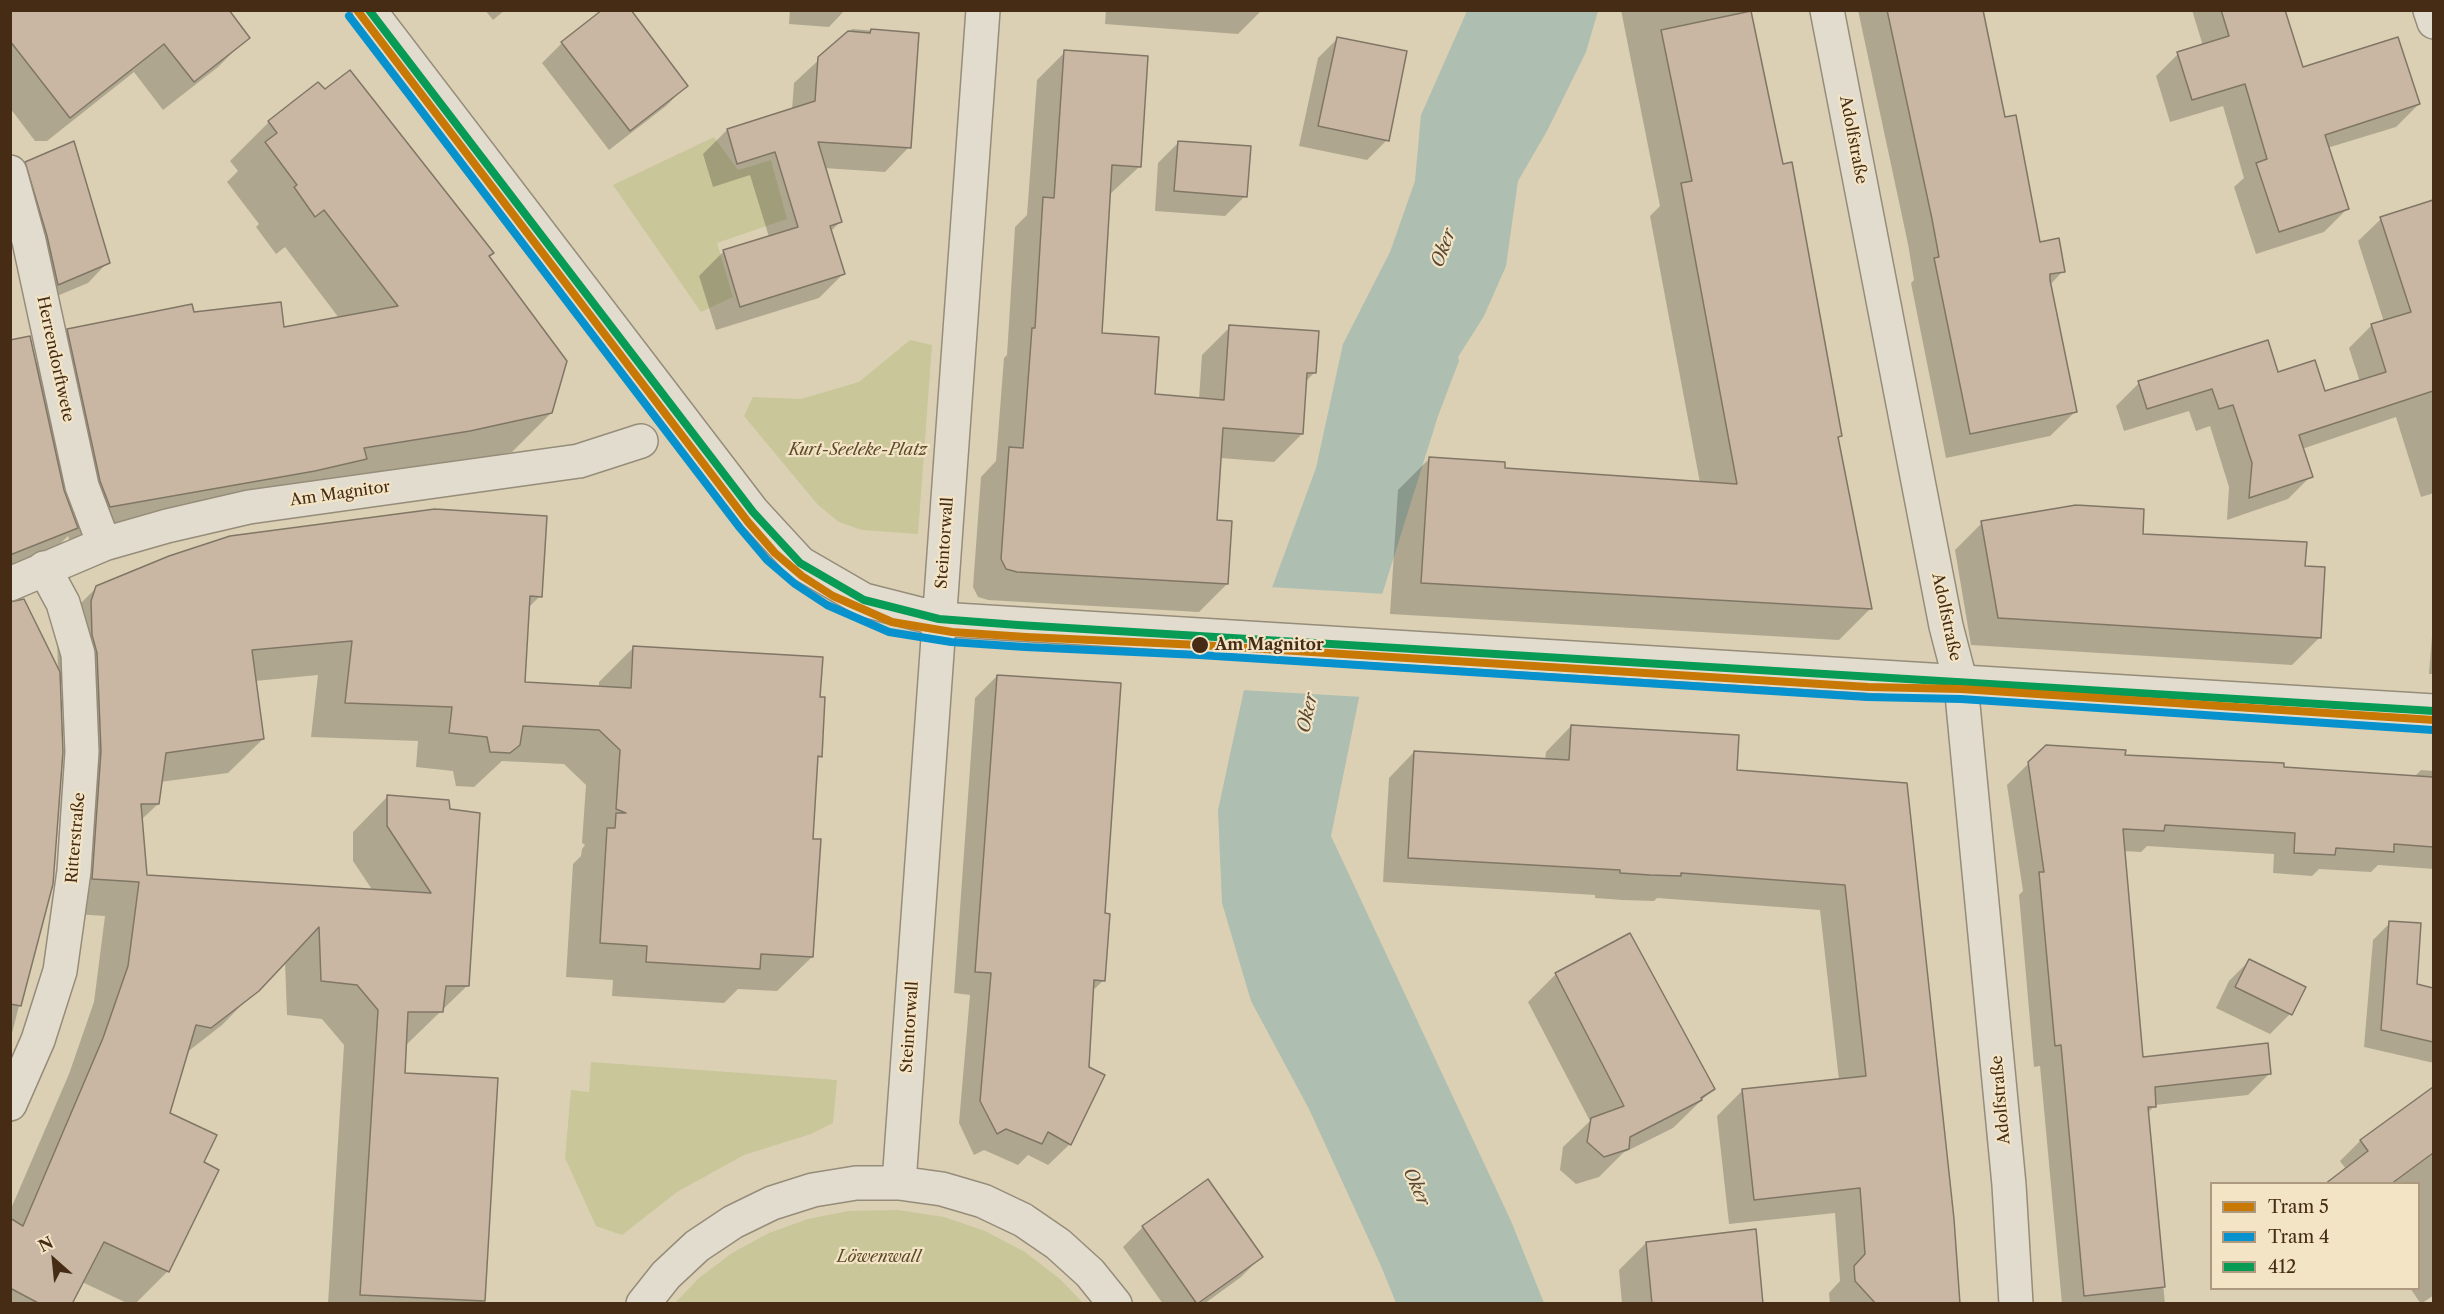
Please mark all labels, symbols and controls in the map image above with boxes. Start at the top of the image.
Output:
street label: Adolfstraße [1835,94,1871,186]
water label: Oker [1427,226,1461,270]
street label: Herrendorftwete [32,294,78,424]
park label: Kurt-Seeleke-Platz [789,440,927,460]
street label: Am Magnitor [289,477,391,511]
street label: Steintorwall [932,496,958,590]
street label: Adolfstraße [1927,571,1965,663]
marker: Am Magnitor [1190,635,1210,655]
place label: Am Magnitor [1215,635,1324,655]
water label: Oker [1293,691,1323,735]
street label: Ritterstraße [62,792,90,884]
street label: Steintorwall [897,980,923,1074]
street label: Adolfstraße [1988,1055,2014,1145]
water label: Oker [1398,1164,1434,1210]
legend [2210,1182,2420,1290]
text: Tram 5 [2268,1196,2329,1218]
text: Tram 4 [2268,1226,2329,1248]
north arrow [24,1230,84,1290]
text: N [35,1232,57,1256]
park label: Löwenwall [837,1247,921,1267]
text: 412 [2268,1256,2296,1278]

